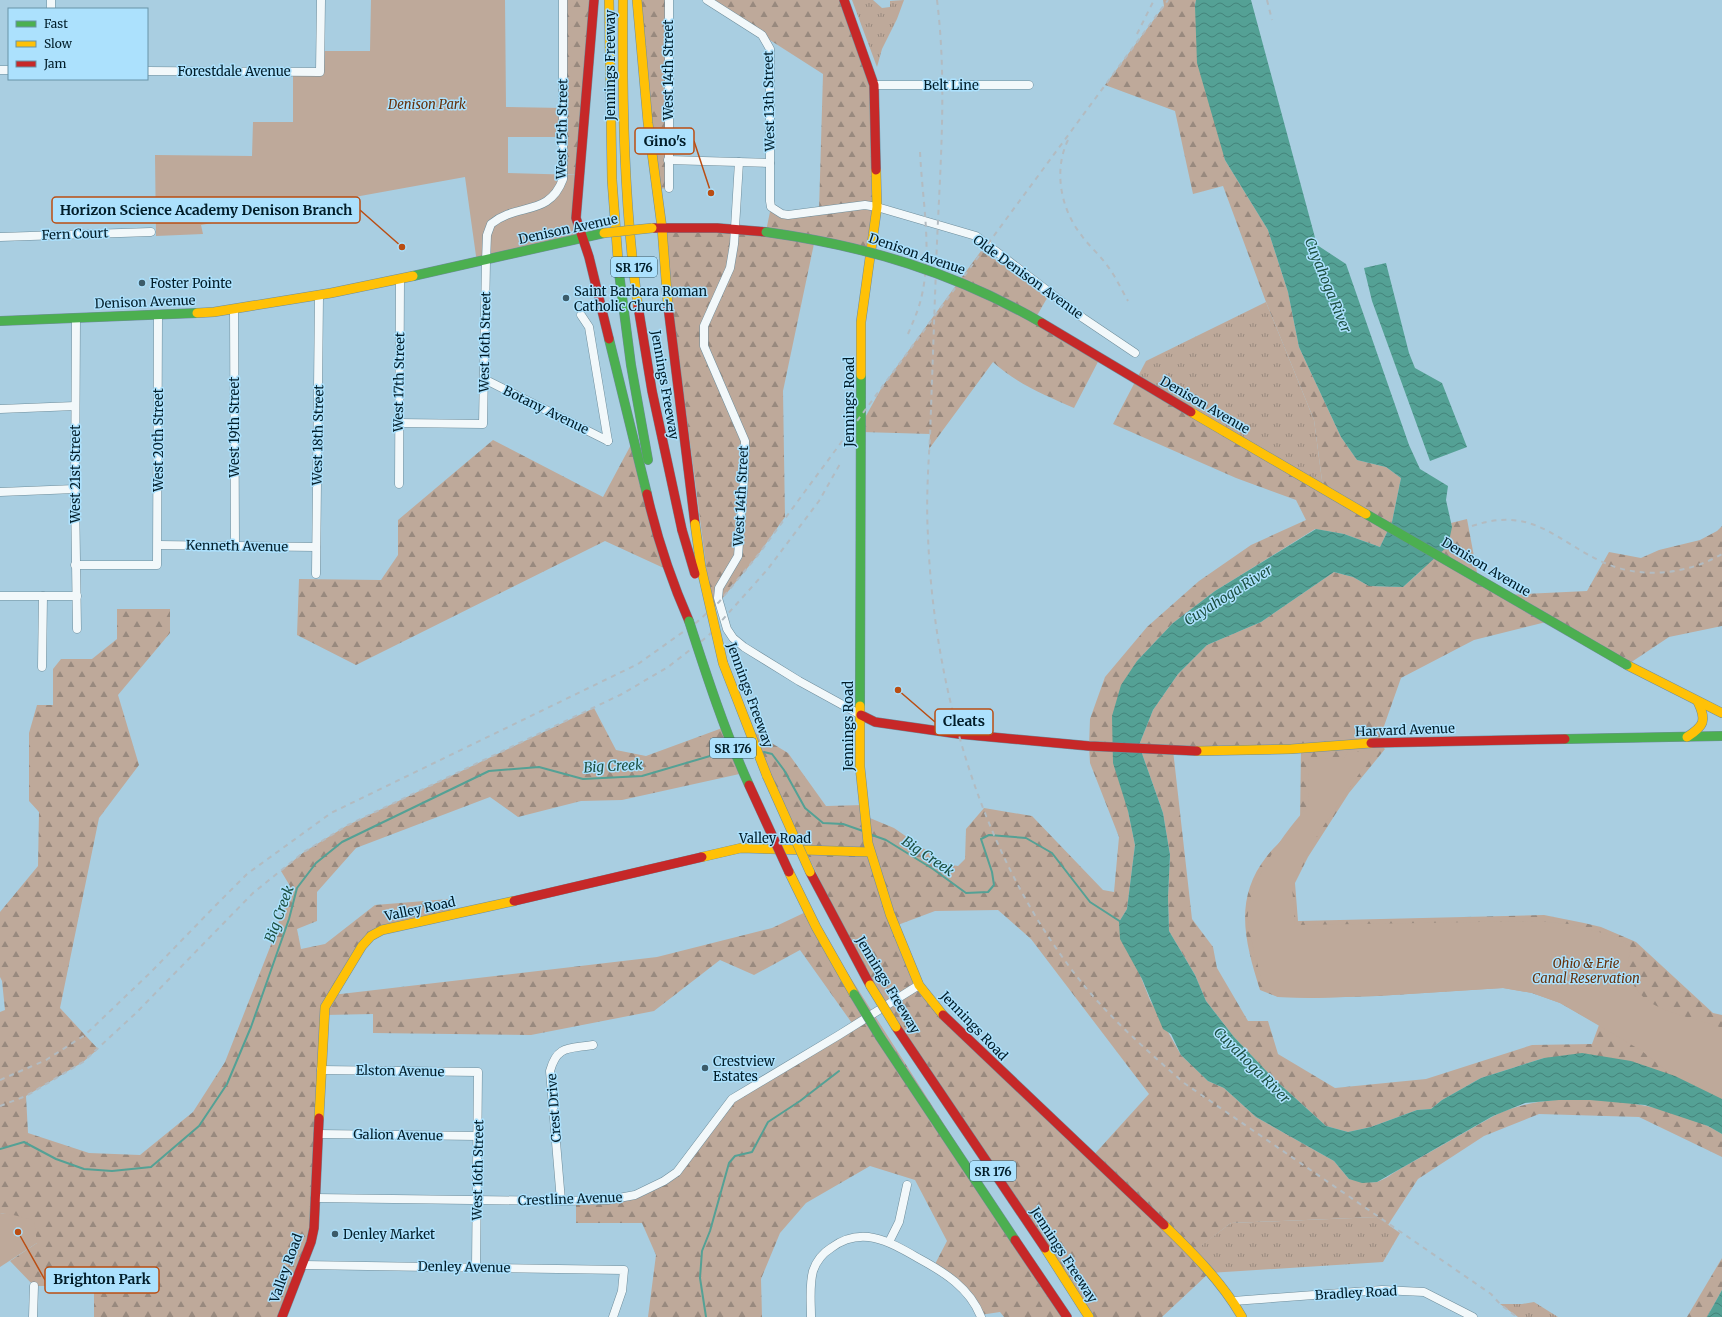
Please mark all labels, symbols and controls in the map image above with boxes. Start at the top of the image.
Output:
legend [8,8,148,80]
street label: Jennings Freeway [602,9,619,121]
text: Fast [44,16,68,31]
street label: West 14th Street [660,20,677,121]
text: Slow [44,36,73,51]
street label: West 13th Street [760,51,778,152]
text: Jam [43,56,67,71]
street label: Forestdale Avenue [177,63,291,80]
street label: Belt Line [923,77,979,94]
street label: West 15th Street [553,79,571,180]
park label: Denison Park [387,96,466,113]
callout: Gino's [635,128,694,154]
text: Gino's [644,132,686,150]
callout: Horizon Science Academy Denison Branch [52,197,360,223]
text: Horizon Science Academy Denison Branch [60,201,353,219]
street label: Denison Avenue [517,210,619,248]
street label: Fern Court [41,224,109,244]
street label: Denison Avenue [867,230,968,279]
street label: Olde Denison Avenue [970,231,1087,323]
water label: Cuyahoga River [1301,235,1355,335]
road number: SR 176 [611,257,657,277]
place label: Foster Pointe [150,275,232,292]
marker: Foster Pointe [137,278,147,288]
place label: Saint Barbara Roman Catholic Church [574,283,707,315]
street label: West 16th Street [476,291,494,394]
street label: Denison Avenue [94,292,196,312]
marker: Saint Barbara Roman Catholic Church [561,293,571,303]
street label: Jennings Freeway [647,328,683,441]
street label: West 17th Street [390,332,408,433]
street label: Jennings Road [841,357,858,448]
street label: Denison Avenue [1157,372,1253,438]
street label: West 19th Street [226,377,243,478]
street label: Botany Avenue [500,382,592,438]
street label: West 18th Street [309,384,327,487]
street label: West 20th Street [150,388,167,493]
street label: West 21st Street [67,425,84,524]
street label: West 14th Street [730,445,752,548]
street label: Denison Avenue [1438,534,1534,600]
street label: Kenneth Avenue [186,537,288,555]
water label: Cuyahoga River [1180,560,1276,629]
street label: Jennings Freeway [723,639,777,750]
street label: Jennings Road [840,681,857,772]
callout: Cleats [935,709,993,735]
text: Cleats [943,712,985,730]
street label: Harvard Avenue [1355,720,1455,740]
road number: SR 176 [710,738,756,758]
water label: Big Creek [583,755,643,777]
street label: Valley Road [738,830,811,847]
water label: Big Creek [898,832,958,880]
water label: Big Creek [260,883,298,945]
street label: Valley Road [382,893,457,925]
street label: Jennings Freeway [852,932,924,1037]
park label: Ohio & Erie Canal Reservation [1532,955,1640,987]
street label: Jennings Road [936,987,1011,1064]
water label: Cuyahoga River [1210,1023,1294,1107]
place label: Crestview Estates [713,1053,776,1085]
street label: Elston Avenue [356,1062,445,1080]
marker: Crestview Estates [700,1063,710,1073]
street label: Crest Drive [543,1073,565,1143]
street label: West 16th Street [469,1119,487,1222]
street label: Galion Avenue [353,1126,443,1144]
road number: SR 176 [970,1161,1016,1181]
street label: Crestline Avenue [517,1189,623,1209]
street label: Jennings Freeway [1026,1203,1102,1306]
place label: Denley Market [343,1226,435,1243]
marker: Denley Market [330,1229,340,1239]
street label: Valley Road [265,1231,306,1306]
street label: Denley Avenue [418,1258,511,1276]
callout: Brighton Park [45,1267,159,1293]
text: Brighton Park [53,1270,152,1288]
street label: Bradley Road [1314,1282,1398,1304]

